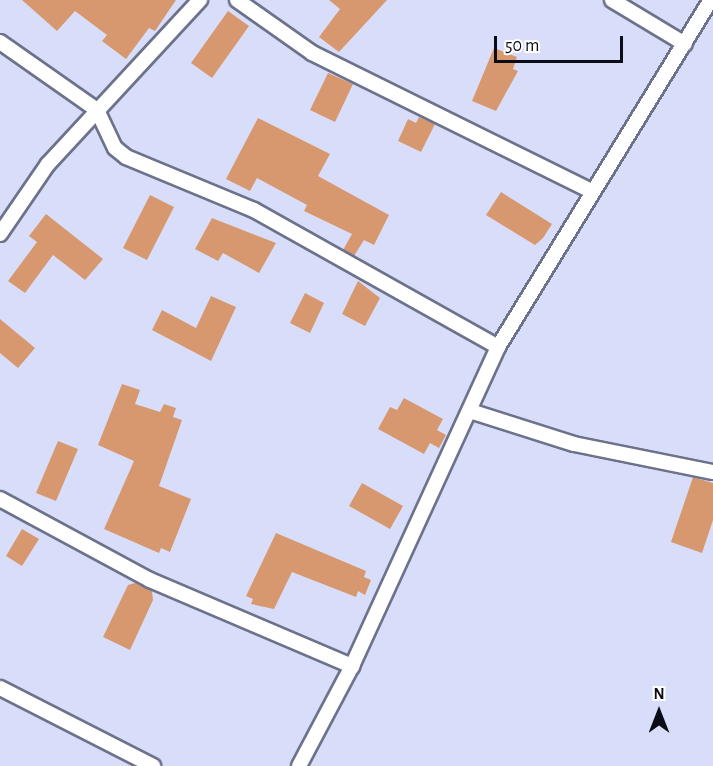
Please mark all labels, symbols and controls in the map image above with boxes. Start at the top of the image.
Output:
scale bar [497,24,626,62]
text: 50 m [505,37,539,55]
north arrow [629,682,689,742]
text: N [653,686,665,702]

